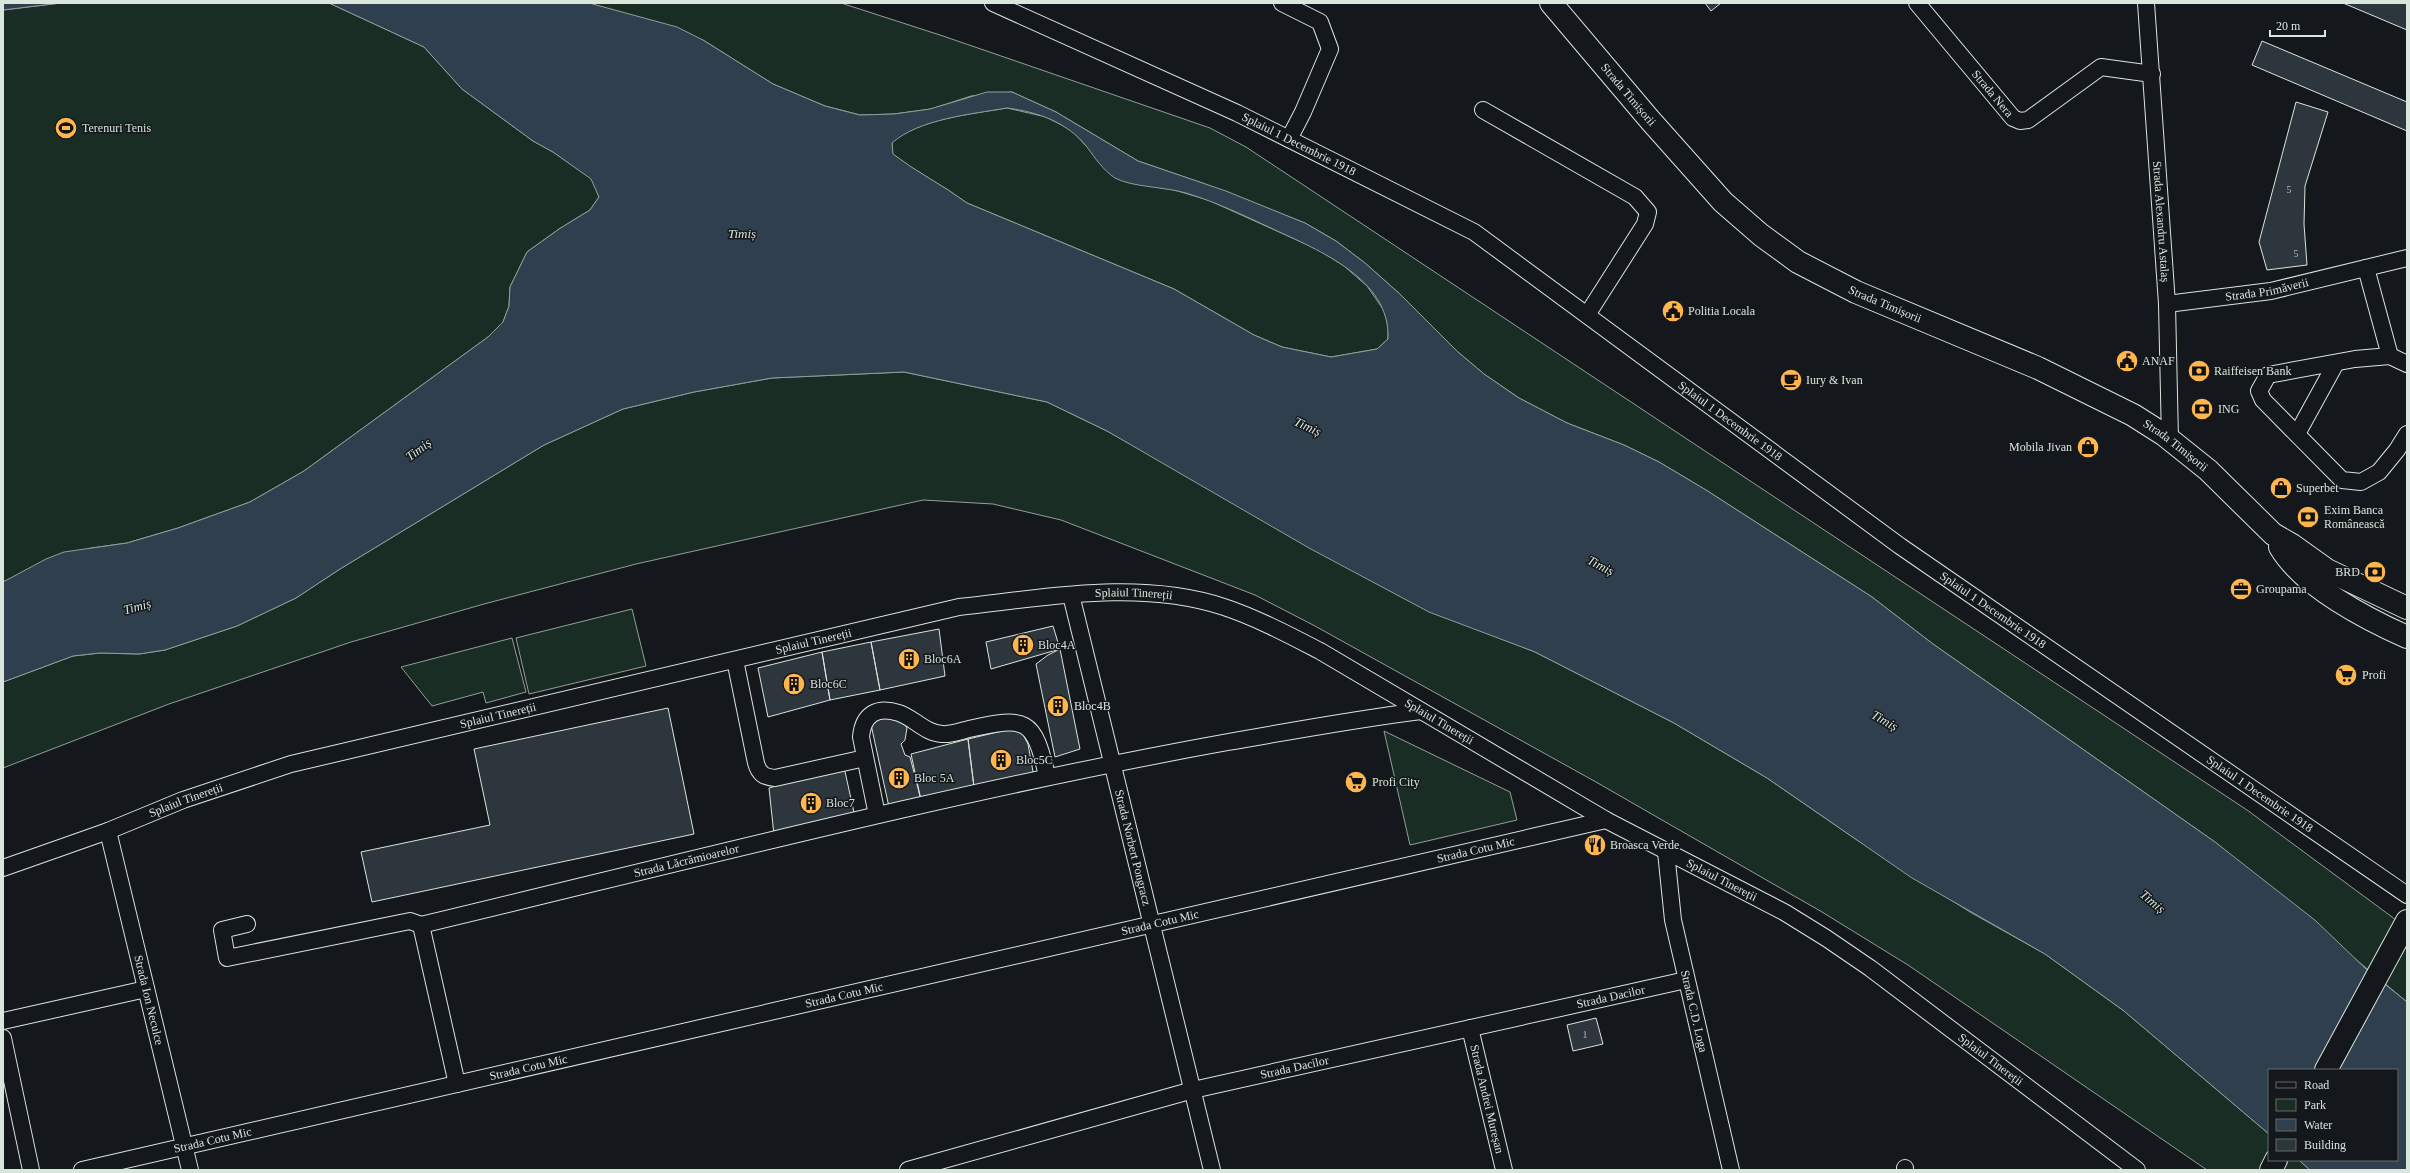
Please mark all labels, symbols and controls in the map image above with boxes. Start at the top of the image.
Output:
scale bar [2270,12,2325,38]
text: 20 m [2276,19,2301,33]
street label: Strada Timișorii [1598,60,1659,129]
street label: Strada Nera [1969,67,2017,120]
street label: Splaiul 1 Decembrie 1918 [1240,110,1358,179]
sports icon: Terenuri Tenis [53,115,79,141]
place label: Terenuri Tenis [82,121,151,135]
street label: Strada Alexandru Astalaș [2150,160,2172,283]
house number: 5 [2287,184,2292,195]
water label: Timiș [728,226,756,241]
house number: 5 [2294,248,2299,259]
street label: Strada Primăverii [2224,275,2311,304]
street label: Strada Timișorii [1846,282,1924,326]
public building icon: Politia Locala [1660,298,1686,324]
place label: Politia Locala [1688,304,1756,318]
public building icon: ANAF [2114,348,2140,374]
place label: ANAF [2142,354,2175,368]
bank icon: Raiffeisen Bank [2186,358,2212,384]
place label: Raiffeisen Bank [2214,364,2291,378]
cafe icon: Iury & Ivan [1778,367,1804,393]
place label: Iury & Ivan [1806,373,1863,387]
street label: Splaiul 1 Decembrie 1918 [1675,378,1785,464]
bank icon: ING [2189,396,2215,422]
place label: ING [2218,402,2240,416]
water label: Timiș [1292,414,1324,439]
street label: Strada Timișorii [2141,416,2211,475]
shop icon: Mobila Jivan [2075,434,2101,460]
water label: Timiș [403,435,434,464]
place label: Mobila Jivan [2009,440,2072,454]
shop icon: Superbet [2268,475,2294,501]
place label: Superbet [2296,481,2339,495]
place label: Exim Banca Românească [2324,503,2385,531]
bank icon: Exim Banca Românească [2295,504,2321,530]
water label: Timiș [1585,552,1617,579]
bank icon: BRD [2362,559,2388,585]
place label: BRD [2335,565,2360,579]
street label: Splaiul 1 Decembrie 1918 [1937,569,2049,651]
office icon: Groupama [2228,576,2254,602]
place label: Groupama [2256,582,2307,596]
street label: Splaiul Tinereții [1095,585,1174,602]
water label: Timiș [122,596,153,617]
street label: Splaiul Tinereții [774,625,854,657]
building icon: Bloc4A [1010,632,1036,658]
place label: Bloc4A [1038,638,1076,652]
building icon: Bloc6A [896,646,922,672]
place label: Bloc6A [924,652,962,666]
supermarket icon: Profi [2333,662,2359,688]
place label: Profi [2362,668,2387,682]
building icon: Bloc6C [781,671,807,697]
place label: Bloc6C [810,677,847,691]
building icon: Bloc4B [1045,693,1071,719]
street label: Splaiul Tinereții [1402,696,1477,748]
street label: Splaiul Tinereții [459,699,538,731]
place label: Bloc4B [1074,699,1111,713]
water label: Timiș [1869,707,1901,734]
building icon: Bloc5C [988,747,1014,773]
street label: Splaiul 1 Decembrie 1918 [2204,752,2316,835]
place label: Bloc5C [1016,753,1053,767]
building icon: Bloc 5A [886,765,912,791]
supermarket icon: Profi City [1343,769,1369,795]
place label: Bloc 5A [914,771,955,785]
place label: Profi City [1372,775,1420,789]
street label: Splaiul Tinereții [147,780,225,820]
street label: Strada Norbert Pongracz [1112,788,1154,907]
building icon: Bloc7 [798,790,824,816]
place label: Bloc7 [826,796,855,810]
restaurant icon: Broasca Verde [1582,832,1608,858]
street label: Strada Cotu Mic [1435,834,1516,866]
place label: Broasca Verde [1610,838,1679,852]
street label: Strada Lăcrămioarelor [632,841,740,880]
street label: Splaiul Tinereții [1684,856,1760,904]
water label: Timiș [2137,887,2168,916]
street label: Strada Cotu Mic [1120,907,1200,938]
street label: Strada Ion Neculce [131,954,167,1046]
street label: Strada C.D. Loga [1678,969,1711,1054]
street label: Strada Cotu Mic [804,979,884,1011]
street label: Strada Dacilor [1575,982,1646,1011]
house number: 1 [1583,1029,1588,1040]
street label: Splaiul Tinereții [1955,1030,2026,1089]
street label: Strada Andrei Mureșan [1467,1043,1507,1155]
street label: Strada Cotu Mic [488,1052,569,1083]
street label: Strada Dacilor [1259,1053,1330,1082]
legend [2268,1069,2398,1161]
text: Road [2304,1078,2329,1092]
text: Park [2304,1098,2326,1112]
text: Water [2304,1118,2332,1132]
street label: Strada Cotu Mic [172,1124,253,1156]
text: Building [2304,1138,2346,1152]

